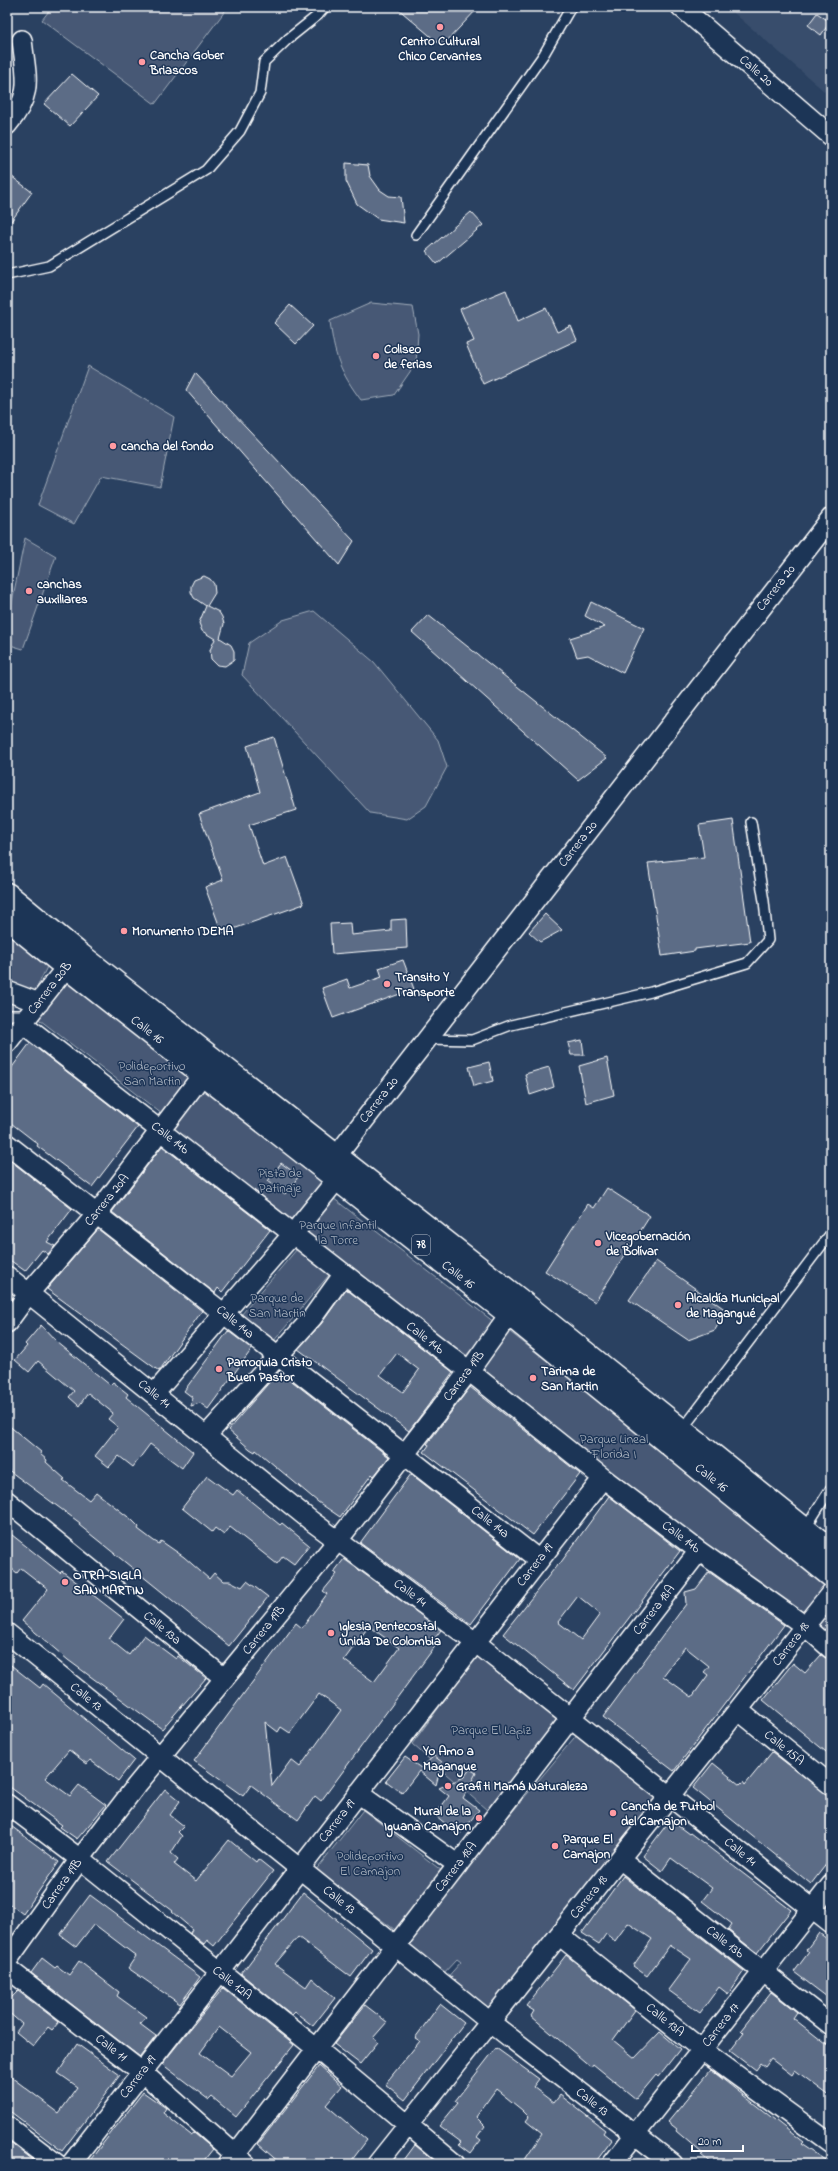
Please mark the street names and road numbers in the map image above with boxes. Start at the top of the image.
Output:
street label: Calle 20 [735,51,777,91]
street label: Carrera 20 [752,560,800,615]
street label: Carrera 20 [554,816,602,871]
street label: Carrera 20B [23,957,77,1019]
street label: Calle 16 [126,1011,168,1049]
street label: Carrera 20 [355,1072,403,1127]
street label: Calle 14b [147,1117,193,1159]
street label: Carrera 20A [80,1170,134,1230]
road number: 78 [412,1235,430,1255]
street label: Calle 16 [437,1256,479,1294]
street label: Calle 14a [212,1301,258,1343]
street label: Calle 14b [402,1317,448,1359]
street label: Carrera 19B [439,1346,490,1405]
street label: Calle 14 [134,1375,175,1413]
street label: Calle 16 [690,1459,732,1497]
street label: Calle 14a [467,1501,513,1543]
street label: Calle 14b [658,1516,704,1558]
street label: Carrera 19 [512,1539,558,1591]
street label: Calle 14 [389,1574,431,1612]
street label: Carrera 18A [628,1581,680,1639]
street label: Carrera 19B [238,1601,290,1659]
street label: Calle 13a [139,1607,185,1649]
street label: Carrera 18 [768,1618,814,1670]
street label: Calle 13 [66,1678,106,1716]
street label: Calle 15A [760,1726,808,1770]
street label: Carrera 19 [314,1795,360,1847]
street label: Calle 14 [720,1833,761,1871]
street label: Carrera 18A [430,1838,482,1896]
street label: Carrera 19B [37,1854,87,1914]
street label: Carrera 18 [565,1871,613,1923]
street label: Calle 13 [319,1881,359,1919]
street label: Calle 13b [702,1921,748,1963]
street label: Calle 12A [208,1961,256,2005]
street label: Calle 13A [641,1998,689,2042]
street label: Carrera 17 [698,1998,745,2051]
street label: Calle 11 [91,2029,131,2067]
street label: Carrera 19 [115,2051,161,2103]
street label: Calle 13 [572,2083,612,2121]

